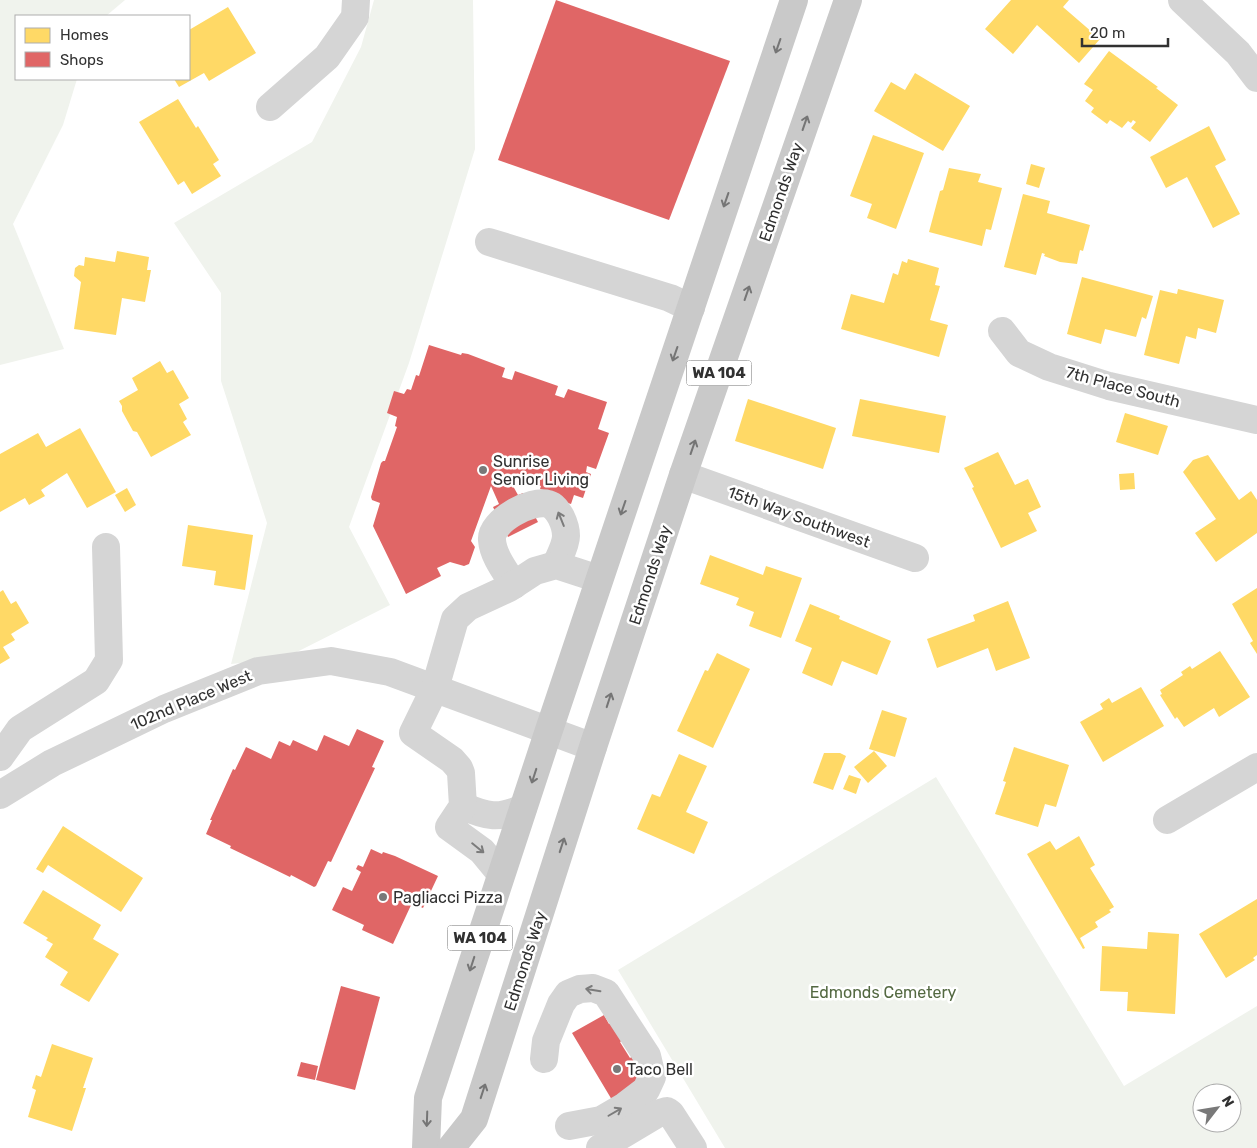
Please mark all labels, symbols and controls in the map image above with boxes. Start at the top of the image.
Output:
legend [15,15,190,80]
scale bar [1082,15,1168,47]
text: 20 m [1090,24,1125,42]
text: Homes [60,26,109,44]
one-way arrow [773,38,782,54]
text: Shops [60,51,104,69]
one-way arrow [801,115,811,131]
street label: Edmonds Way [755,140,807,244]
one-way arrow [721,192,731,208]
one-way arrow [742,285,752,301]
one-way arrow [670,346,679,362]
road number: WA 104 [686,360,752,386]
street label: 7th Place South [1064,363,1182,411]
one-way arrow [689,439,698,455]
place label: Sunrise Senior Living [493,452,589,489]
marker: Sunrise Senior Living [477,464,489,476]
street label: 15th Way Southwest [725,482,873,552]
one-way arrow [618,500,627,516]
one-way arrow [556,512,565,527]
street label: Edmonds Way [625,523,675,627]
street label: 102nd Place West [128,666,254,734]
one-way arrow [604,693,614,709]
one-way arrow [528,768,538,784]
one-way arrow [557,838,567,854]
one-way arrow [471,842,484,853]
place label: Pagliacci Pizza [393,888,503,907]
marker: Pagliacci Pizza [377,891,389,903]
street label: Edmonds Way [500,909,550,1013]
road number: WA 104 [448,926,512,950]
one-way arrow [467,955,476,971]
park label: Edmonds Cemetery [810,983,957,1002]
one-way arrow [586,984,602,994]
place label: Taco Bell [627,1060,693,1079]
marker: Taco Bell [611,1063,623,1075]
north arrow [1192,1083,1242,1133]
one-way arrow [479,1084,488,1100]
text: N [1218,1093,1238,1110]
one-way arrow [607,1106,622,1116]
one-way arrow [422,1110,432,1127]

